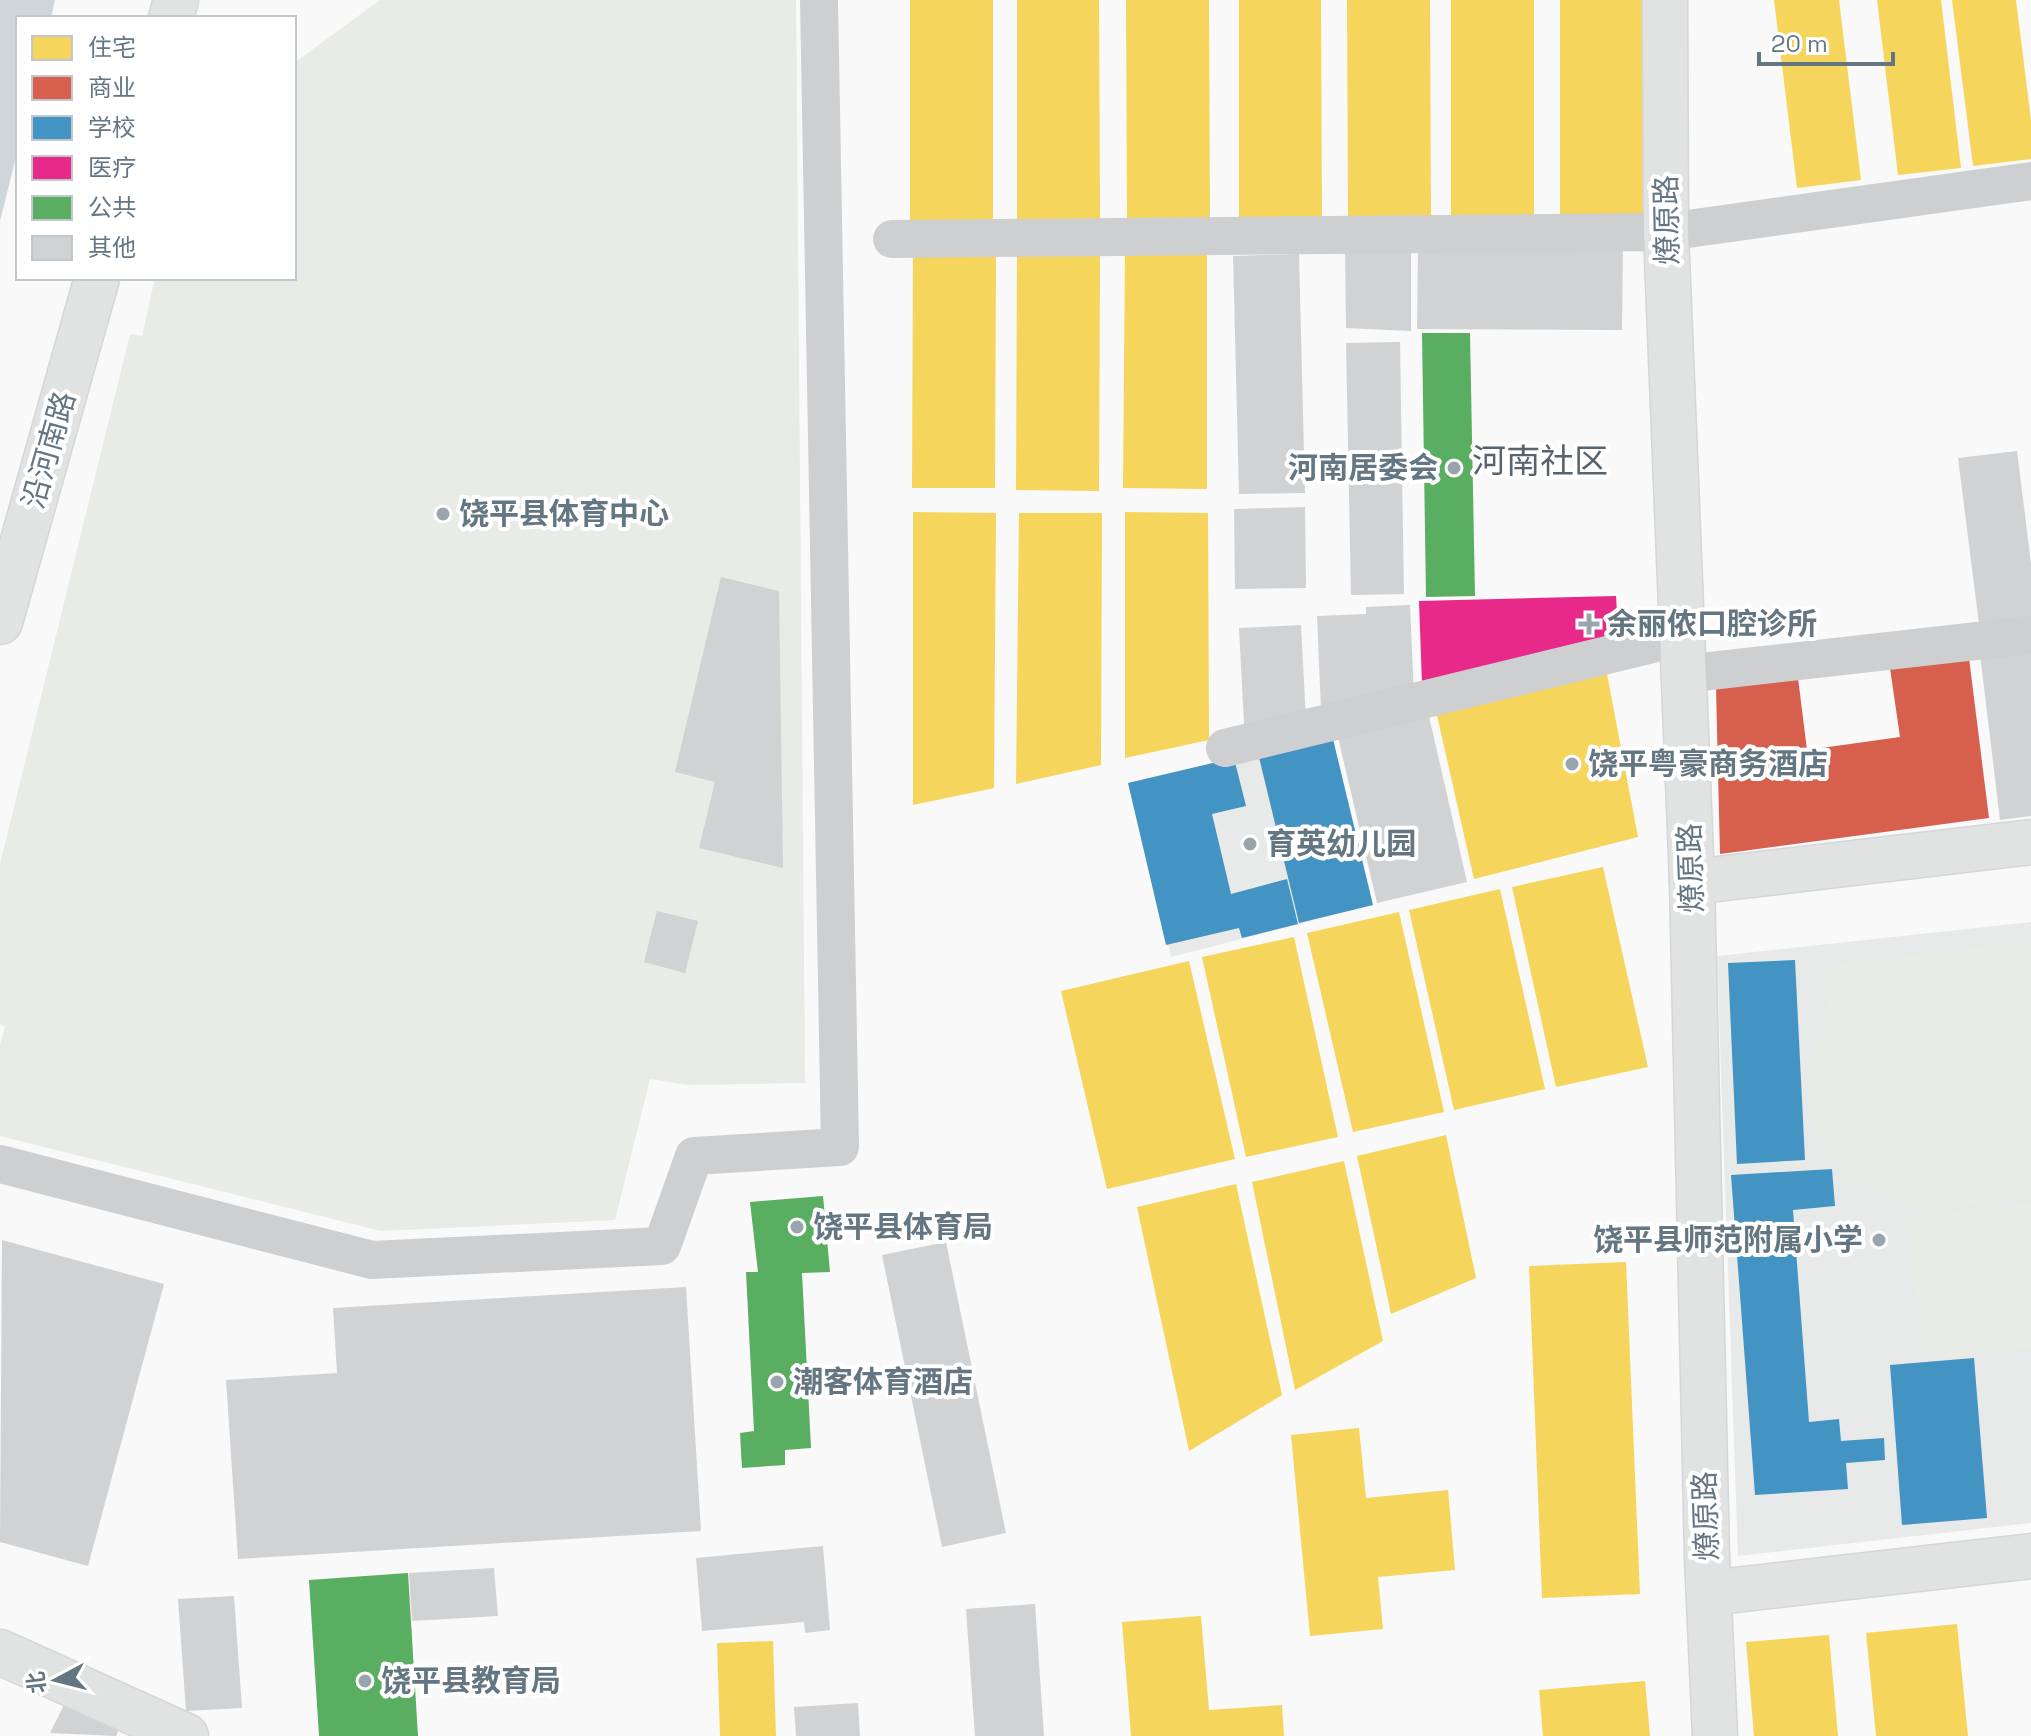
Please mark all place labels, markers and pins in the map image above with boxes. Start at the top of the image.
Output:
place label: 河南居委会 [1288,448,1438,487]
marker: 河南居委会 [1445,459,1463,477]
place label: 饶平县体育中心 [459,494,669,533]
marker: 饶平县体育中心 [434,505,452,523]
place label: 余丽侬口腔诊所 [1607,604,1817,643]
marker: 余丽侬口腔诊所 [1578,613,1600,635]
place label: 饶平粤豪商务酒店 [1588,744,1828,783]
marker: 饶平粤豪商务酒店 [1563,755,1581,773]
place label: 育英幼儿园 [1266,824,1416,863]
marker: 育英幼儿园 [1241,835,1259,853]
place label: 饶平县体育局 [813,1207,993,1246]
marker: 饶平县体育局 [788,1218,806,1236]
place label: 饶平县师范附属小学 [1593,1220,1863,1259]
marker: 饶平县师范附属小学 [1870,1231,1888,1249]
place label: 潮客体育酒店 [793,1362,973,1401]
marker: 潮客体育酒店 [768,1373,786,1391]
place label: 饶平县教育局 [381,1661,561,1700]
marker: 饶平县教育局 [356,1672,374,1690]

